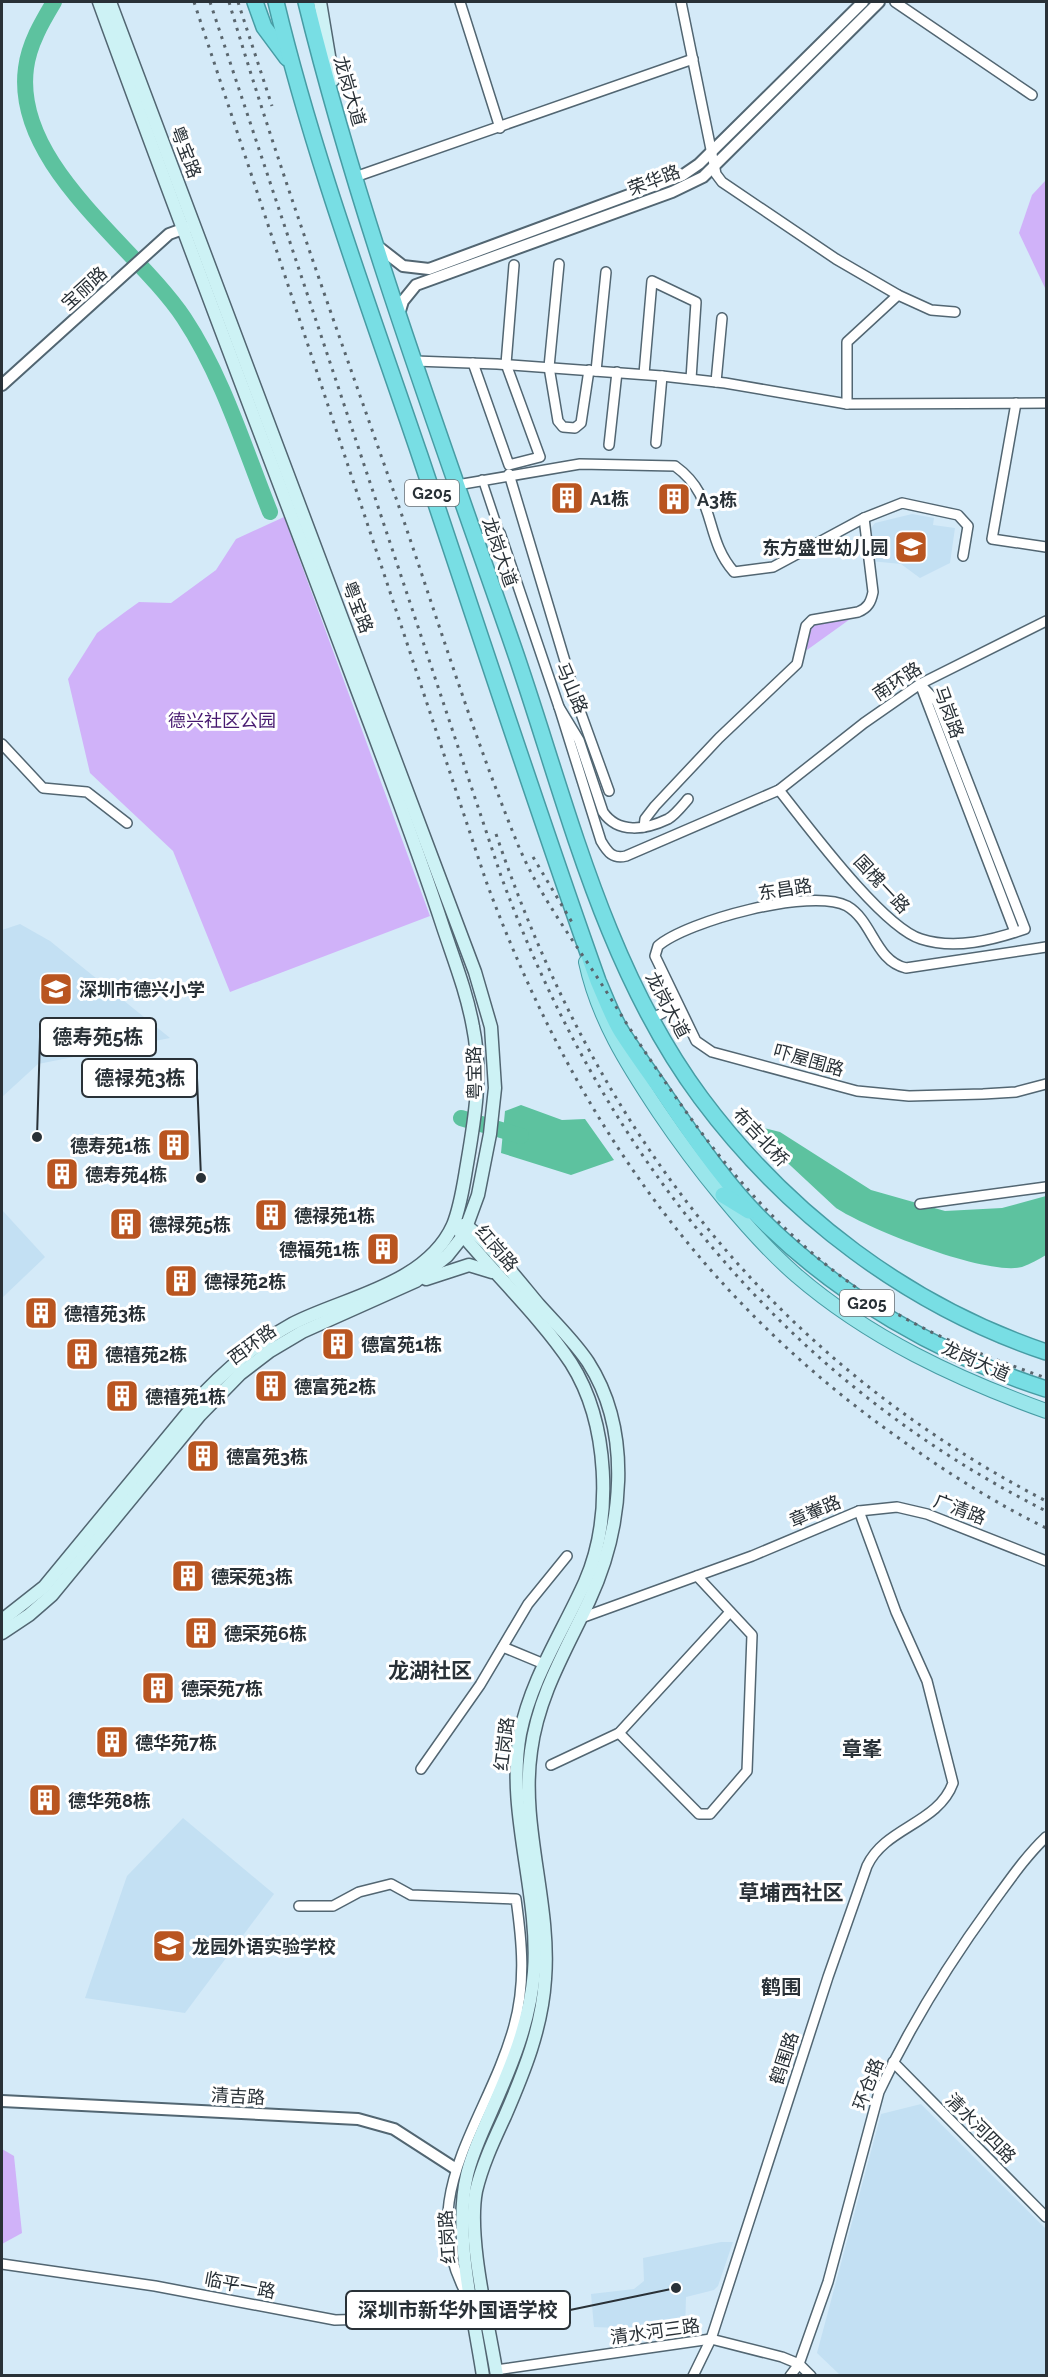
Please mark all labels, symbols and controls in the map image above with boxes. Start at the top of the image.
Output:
street label: 龙岗大道 [330,54,370,128]
street label: 粤宝路 [167,123,205,181]
street label: 荣华路 [625,161,683,199]
street label: 宝丽路 [57,262,111,314]
road number: G205 [405,480,459,506]
building icon: A1栋 [549,480,585,516]
building icon: A3栋 [656,481,692,517]
place label: A1栋 [590,488,629,509]
place label: A3栋 [697,489,737,510]
street label: 龙岗大道 [478,515,522,589]
school or university icon: 东方盛世幼儿园 [893,529,929,565]
place label: 东方盛世幼儿园 [762,537,888,558]
street label: 粤宝路 [339,578,377,636]
street label: 南环路 [869,657,925,705]
street label: 马山路 [552,659,592,717]
street label: 马岗路 [930,683,968,741]
park label: 德兴社区公园 [168,710,276,731]
street label: 国槐一路 [850,851,914,917]
street label: 东昌路 [757,874,813,904]
street label: 龙岗大道 [642,968,694,1042]
school or university icon: 深圳市德兴小学 [38,971,74,1007]
place label: 深圳市德兴小学 [79,979,205,1000]
callout: 德寿苑5栋 [40,1018,156,1056]
text: 德寿苑5栋 [52,1025,144,1049]
street label: 吓屋围路 [772,1040,846,1080]
street label: 粤宝路 [463,1046,485,1100]
callout: 德禄苑3栋 [82,1059,197,1097]
text: 德禄苑3栋 [94,1066,186,1090]
street label: 布吉北桥 [729,1104,793,1170]
building icon: 德寿苑1栋 [156,1127,192,1163]
place label: 德寿苑1栋 [70,1135,151,1156]
building icon: 德寿苑4栋 [44,1156,80,1192]
place label: 德寿苑4栋 [85,1164,167,1185]
building icon: 德禄苑1栋 [253,1197,289,1233]
place label: 德禄苑1栋 [294,1205,375,1226]
building icon: 德禄苑5栋 [108,1206,144,1242]
place label: 德禄苑5栋 [149,1214,231,1235]
street label: 红岗路 [471,1221,523,1275]
building icon: 德福苑1栋 [365,1231,401,1267]
place label: 德福苑1栋 [279,1239,360,1260]
building icon: 德禄苑2栋 [163,1263,199,1299]
place label: 德禄苑2栋 [204,1271,286,1292]
road number: G205 [840,1290,894,1316]
building icon: 德禧苑3栋 [23,1295,59,1331]
place label: 德禧苑3栋 [64,1303,146,1324]
street label: 西环路 [224,1320,280,1368]
building icon: 德富苑1栋 [320,1326,356,1362]
place label: 德富苑1栋 [361,1334,442,1355]
building icon: 德禧苑2栋 [64,1336,100,1372]
street label: 龙岗大道 [939,1337,1013,1385]
place label: 德禧苑2栋 [105,1344,187,1365]
building icon: 德富苑2栋 [253,1368,289,1404]
place label: 德富苑2栋 [294,1376,376,1397]
building icon: 德禧苑1栋 [104,1378,140,1414]
place label: 德禧苑1栋 [145,1386,226,1407]
building icon: 德富苑3栋 [185,1438,221,1474]
place label: 德富苑3栋 [226,1446,308,1467]
street label: 广清路 [931,1490,989,1528]
street label: 章輋路 [786,1491,844,1531]
building icon: 德荣苑3栋 [170,1558,206,1594]
place label: 德荣苑3栋 [211,1566,293,1587]
building icon: 德荣苑6栋 [183,1615,219,1651]
place label: 德荣苑6栋 [224,1623,307,1644]
district label: 龙湖社区 [388,1658,472,1683]
building icon: 德荣苑7栋 [140,1670,176,1706]
place label: 德荣苑7栋 [181,1678,263,1699]
street label: 红岗路 [490,1716,518,1772]
building icon: 德华苑7栋 [94,1724,130,1760]
place label: 德华苑7栋 [135,1732,217,1753]
district label: 章峯 [842,1737,882,1761]
building icon: 德华苑8栋 [27,1782,63,1818]
place label: 德华苑8栋 [68,1790,151,1811]
district label: 草埔西社区 [739,1880,844,1905]
school or university icon: 龙园外语实验学校 [151,1928,187,1964]
place label: 龙园外语实验学校 [192,1936,336,1957]
district label: 鹤围 [761,1975,801,1999]
street label: 鹤围路 [766,2029,802,2087]
street label: 环仓路 [849,2055,887,2113]
street label: 清吉路 [210,2084,266,2108]
street label: 清水河四路 [942,2089,1020,2167]
street label: 红岗路 [435,2209,459,2265]
street label: 临平一路 [203,2268,277,2302]
callout: 深圳市新华外国语学校 [346,2291,570,2329]
text: 深圳市新华外国语学校 [358,2298,558,2322]
street label: 清水河三路 [609,2314,701,2348]

